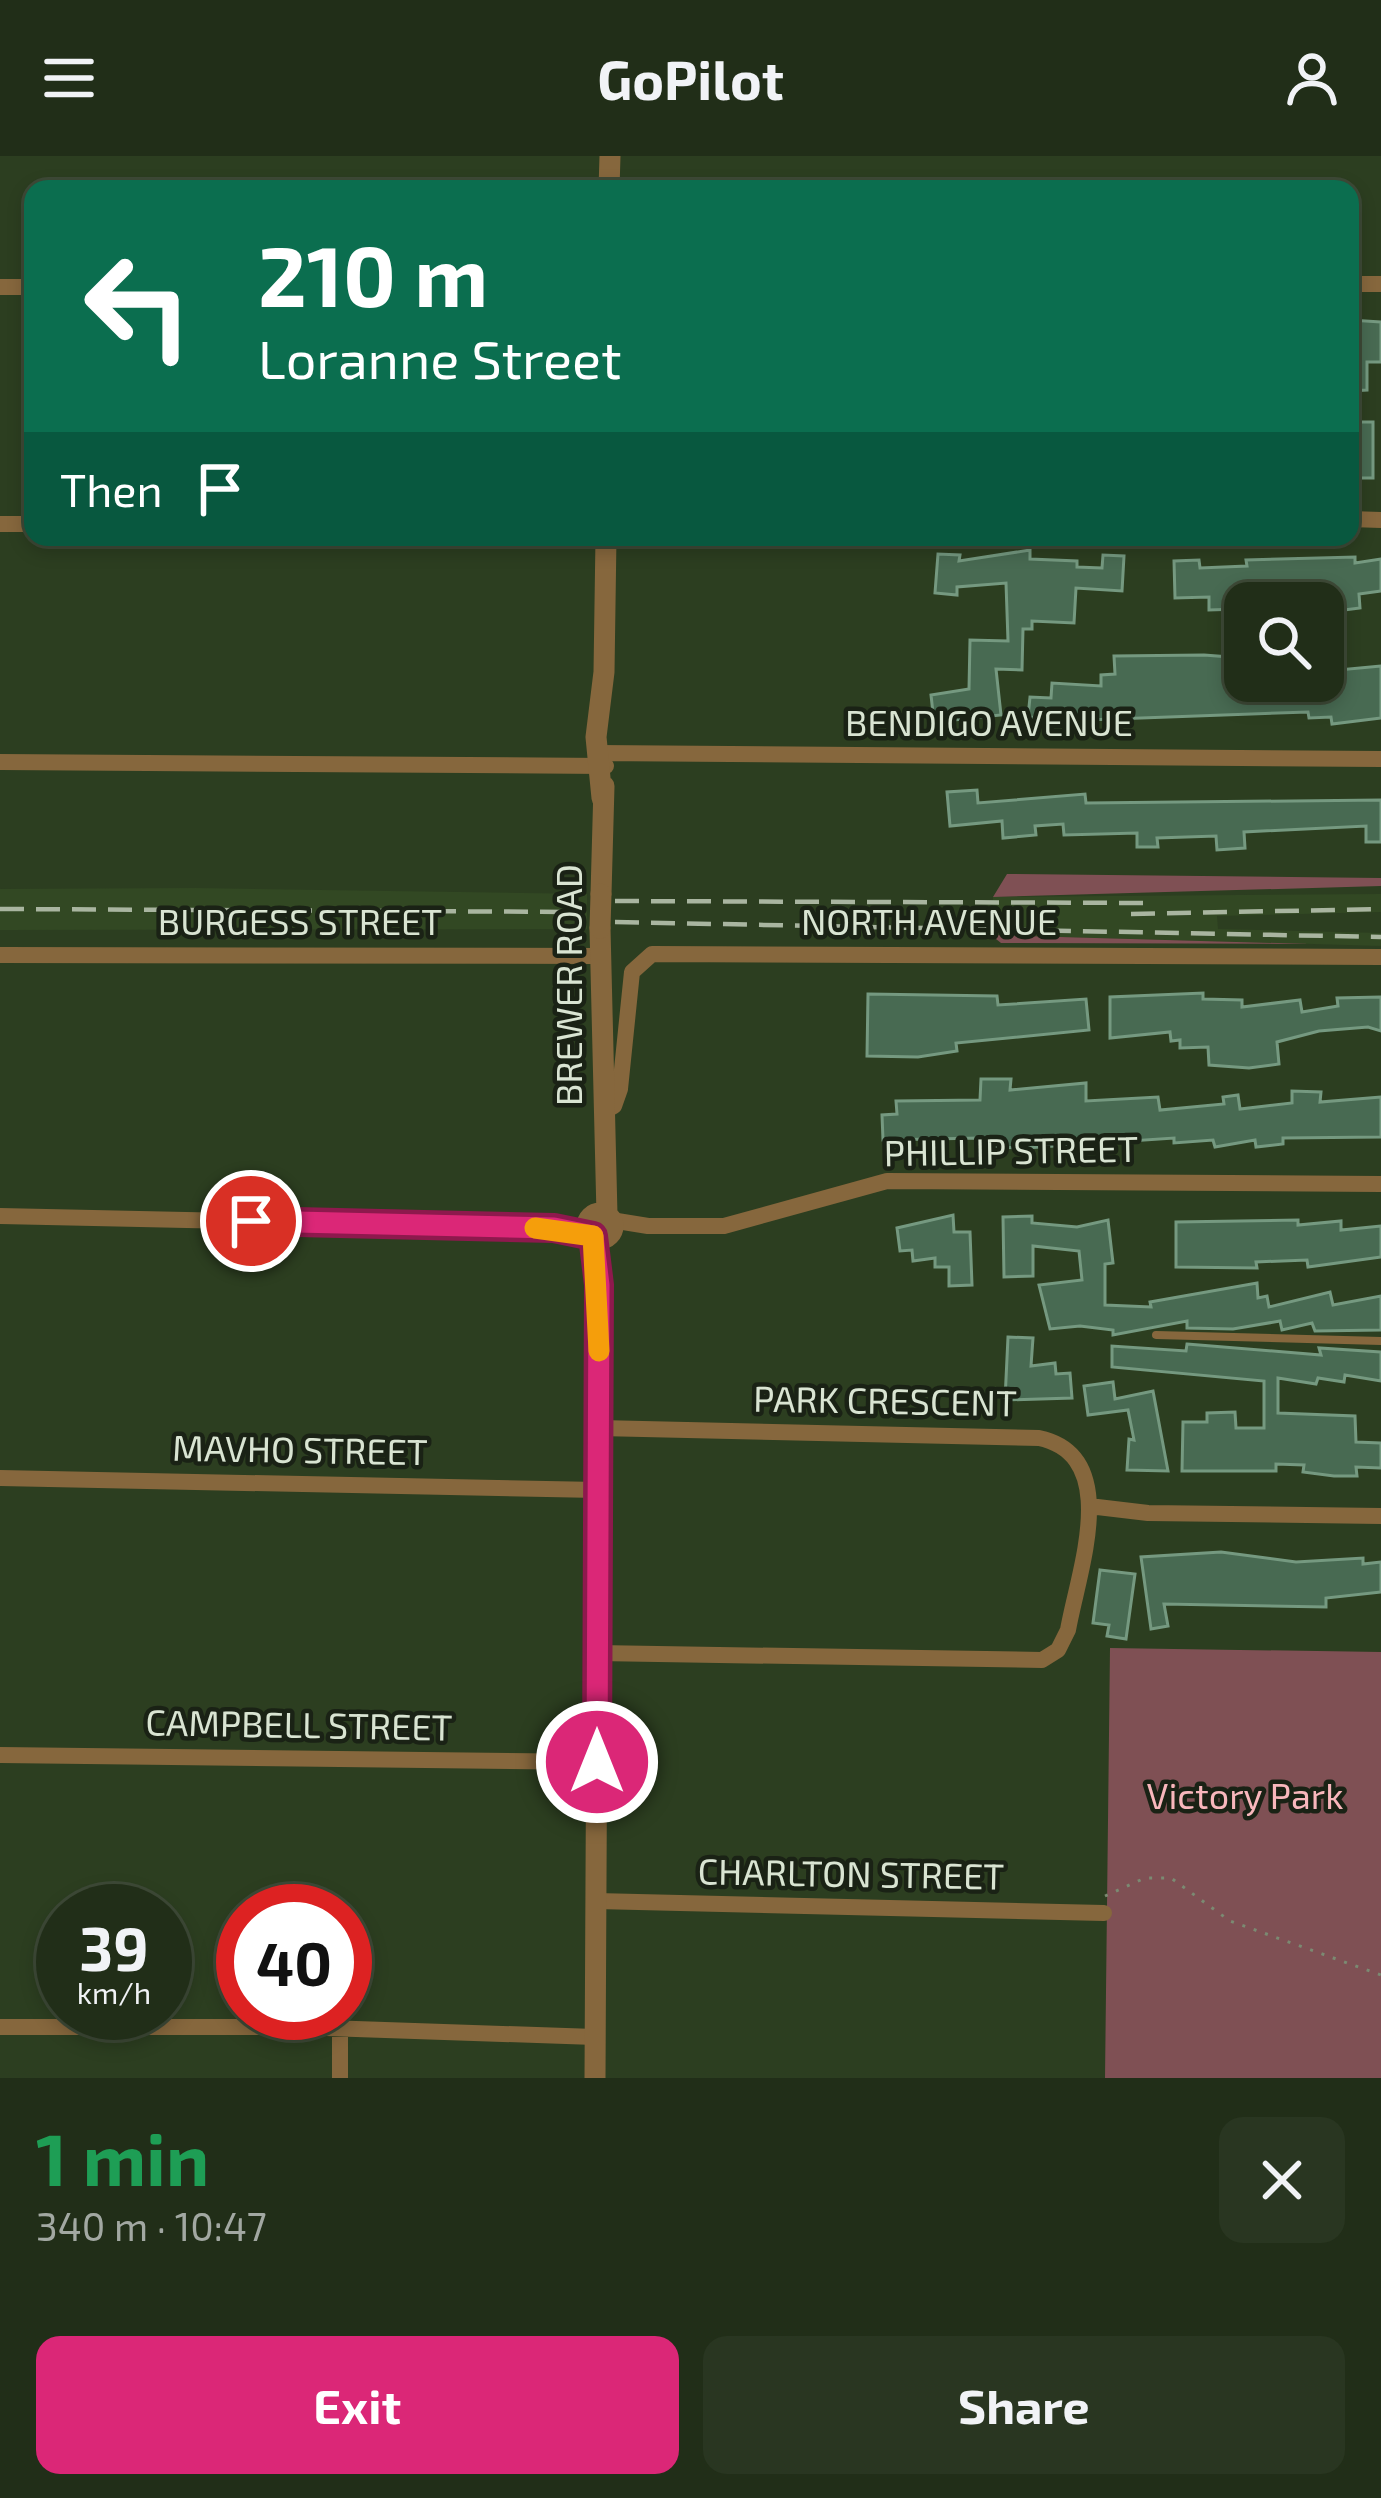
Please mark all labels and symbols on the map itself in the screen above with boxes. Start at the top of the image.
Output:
street label: BENDIGO AVENUE [845,700,1133,743]
street label: BREWER ROAD [546,864,589,1106]
street label: BURGESS STREET [158,899,442,942]
street label: NORTH AVENUE [801,899,1057,942]
street label: PHILLIP STREET [883,1126,1139,1173]
pin [200,1170,302,1272]
street label: PARK CRESCENT [753,1376,1017,1423]
street label: MAVHO STREET [172,1425,428,1472]
street label: CAMPBELL STREET [145,1699,453,1748]
position arrow [534,1699,660,1825]
park label: Victory Park [1147,1773,1343,1816]
street label: CHARLTON STREET [697,1848,1005,1897]
speed limit sign: 40 [216,1884,372,2040]

